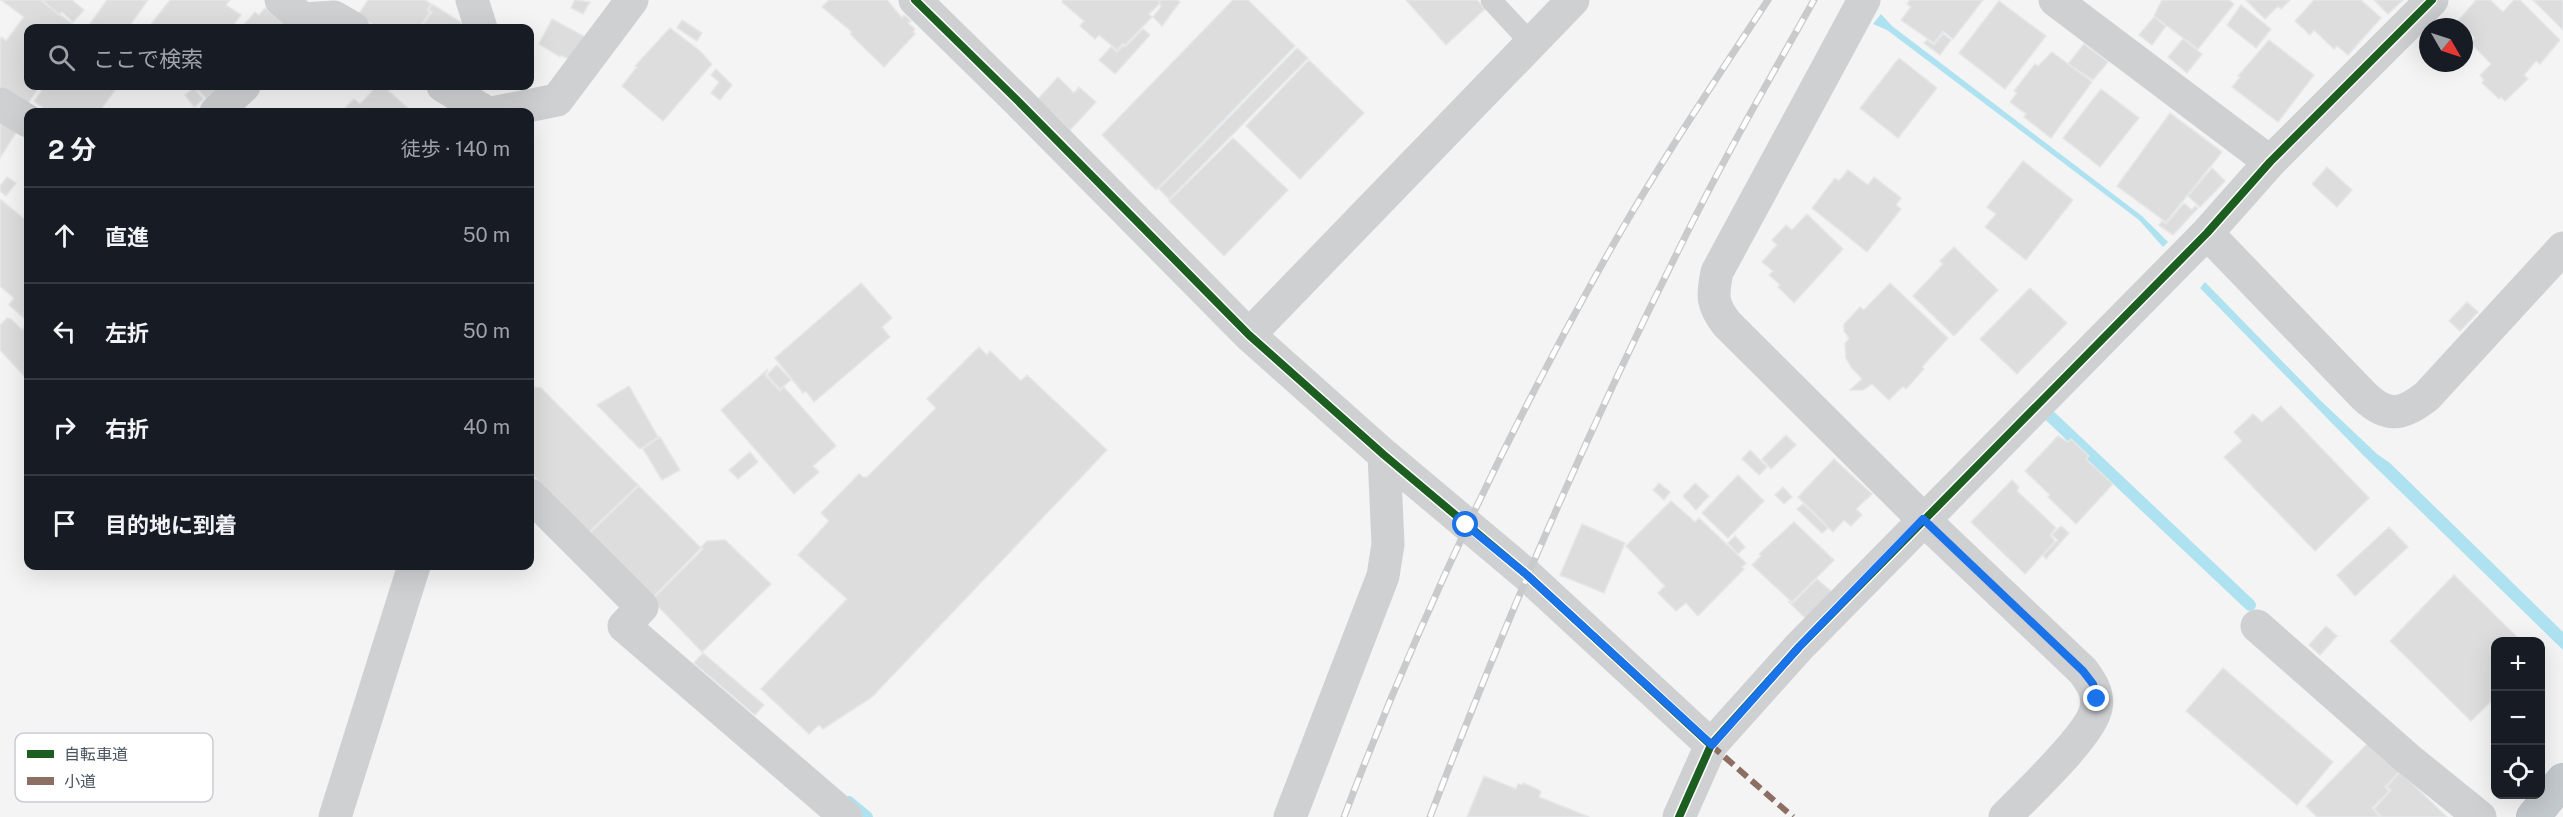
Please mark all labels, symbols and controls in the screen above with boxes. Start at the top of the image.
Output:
north arrow [2419,18,2473,72]
search box [24,24,534,90]
icon: search [45,41,78,74]
text: ここで検索 [93,46,203,72]
text: 2 分 [48,134,96,165]
text: 徒歩 · 140 m [401,137,510,161]
icon: ahead [48,219,81,252]
text: 50 m [463,223,510,247]
text: 直進 [105,224,149,250]
icon: left [48,315,81,348]
text: 50 m [463,319,510,343]
text: 左折 [105,320,149,346]
icon: right [48,411,81,444]
text: 40 m [463,415,510,439]
text: 右折 [105,416,149,442]
icon: arrive [48,507,81,540]
route start [1452,511,1478,537]
text: 目的地に到着 [105,512,237,538]
map controls [2491,637,2545,799]
button: + [2491,637,2545,691]
route end [2083,685,2109,711]
button: − [2491,691,2545,745]
legend [15,733,213,802]
text: 自転車道 [64,745,128,764]
button: locate [2491,745,2545,799]
text: 小道 [64,772,96,791]

